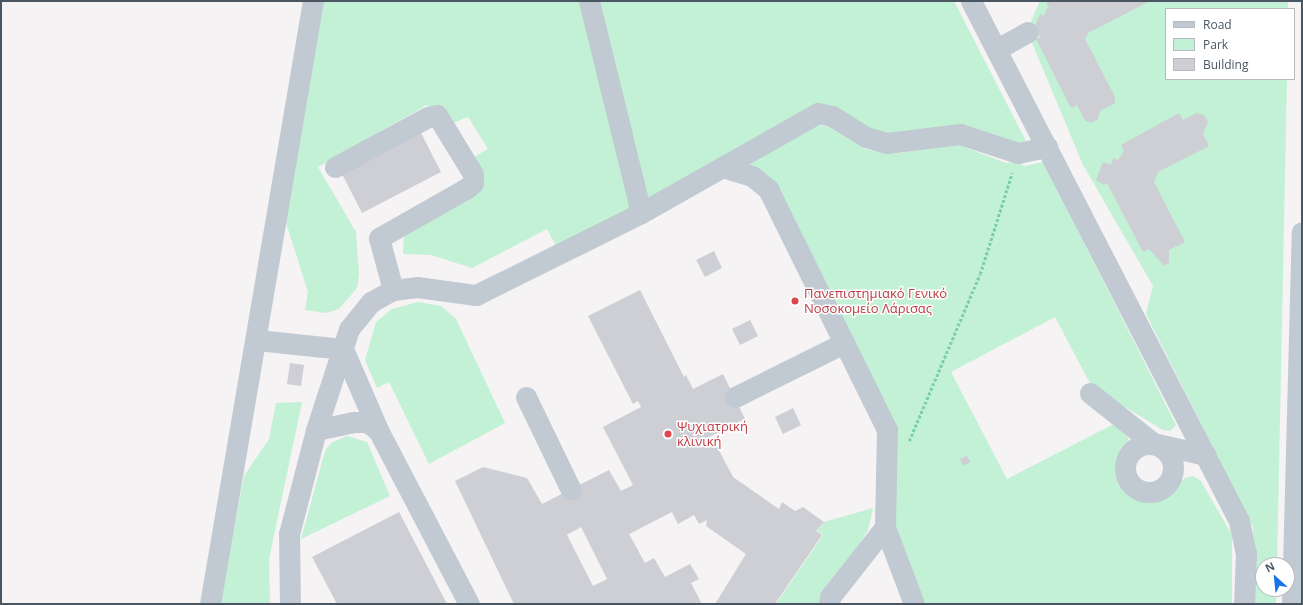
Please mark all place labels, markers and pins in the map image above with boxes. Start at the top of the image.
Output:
place label: Πανεπιστημιακό Γενικό Νοσοκομείο Λάρισας [804,286,947,317]
marker: Πανεπιστημιακό Γενικό Νοσοκομείο Λάρισας [789,295,801,307]
place label: Ψυχιατρική κλινική [677,419,748,450]
marker: Ψυχιατρική κλινική [662,428,674,440]

